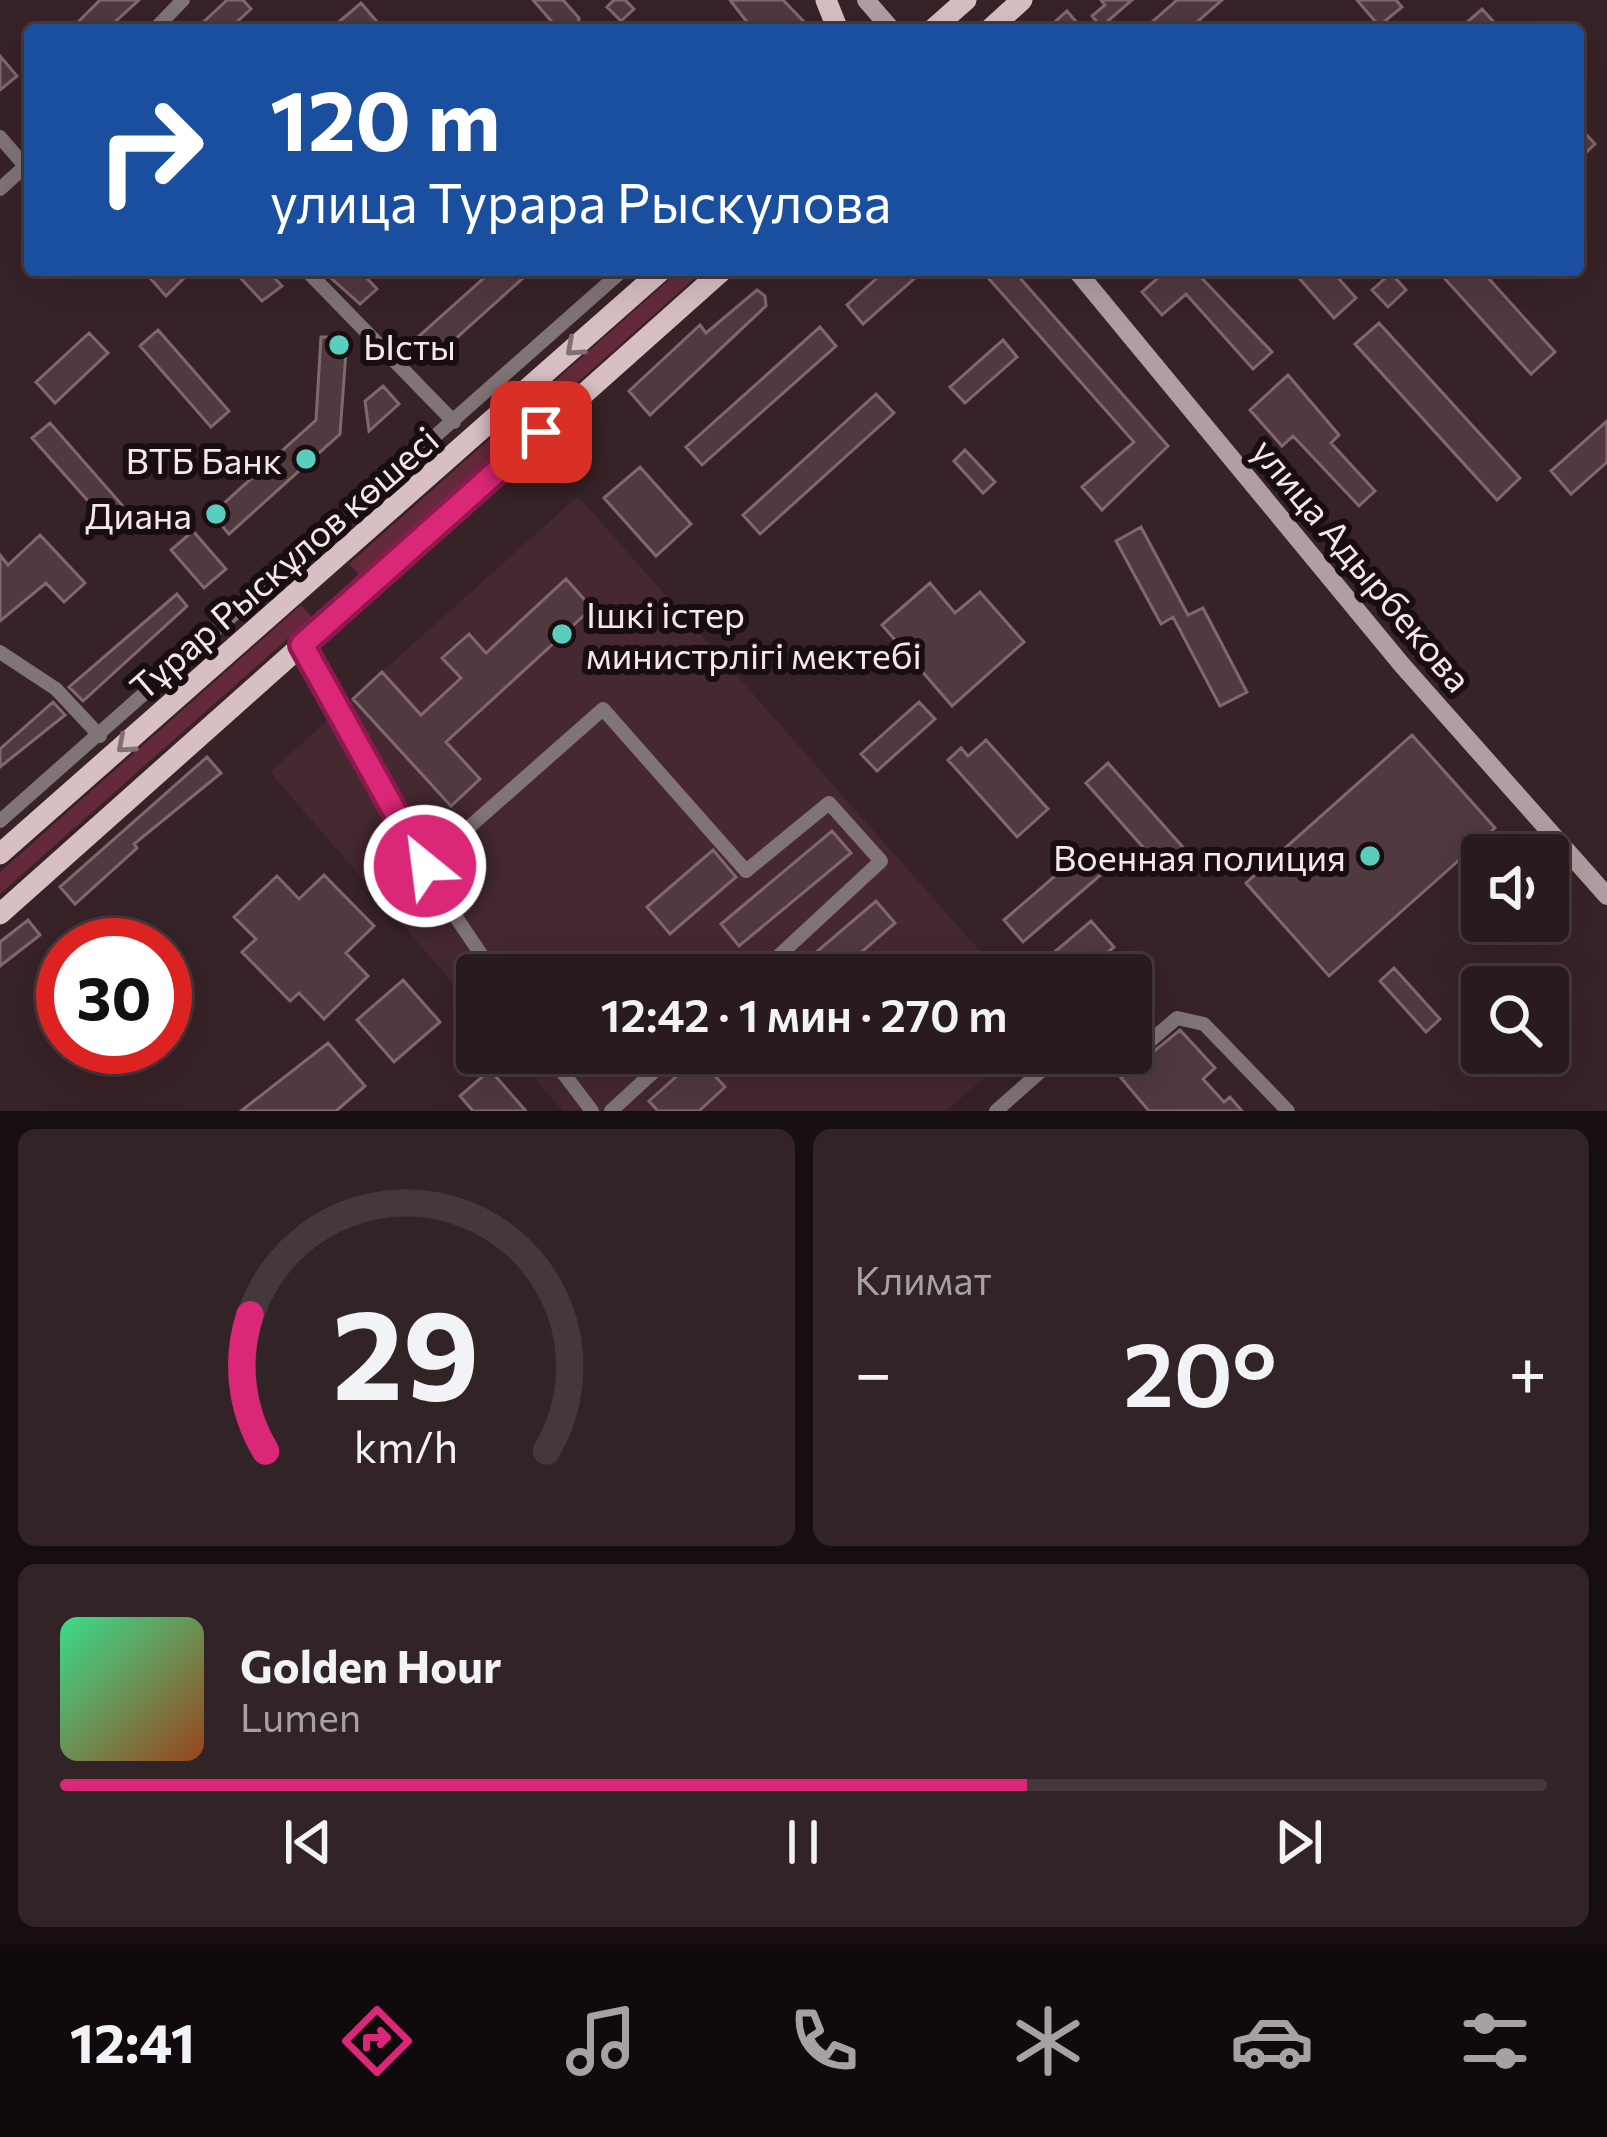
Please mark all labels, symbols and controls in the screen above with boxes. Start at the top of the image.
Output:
text: 120 m [270,66,500,168]
icon: right [72,72,228,228]
text: улица Турара Рыскулова [270,168,891,234]
place label: Ысты [363,323,456,367]
marker: Ысты [326,332,352,358]
one-way arrow [567,334,588,355]
pin [490,381,592,483]
icon: arrive [508,399,574,465]
street label: Тұрар Рыскұлов көшесі [120,416,446,708]
street label: улица Адырбекова [1244,428,1482,700]
place label: ВТБ Банк [125,437,282,481]
marker: ВТБ Банк [293,446,319,472]
place label: Диана [85,492,192,536]
marker: Диана [203,501,229,527]
place label: Ішкі істер министрлігі мектебі [586,591,922,676]
marker: Ішкі істер министрлігі мектебі [549,621,575,647]
one-way arrow [117,731,139,752]
position arrow [362,803,488,929]
place label: Военная полиция [1053,834,1346,878]
map controls [1461,834,1569,1074]
button: sound [1461,834,1569,942]
marker: Военная полиция [1357,843,1383,869]
speed limit sign: 30 [36,918,192,1074]
button: search [1461,966,1569,1074]
text: 12:42 · 1 мин · 270 m [601,986,1007,1041]
text: Климат [855,1255,992,1303]
text: 29 [333,1273,480,1426]
text: 20° [1123,1315,1277,1426]
text: − [855,1330,892,1411]
text: + [1508,1330,1547,1411]
text: km/h [354,1418,458,1471]
text: Golden Hour [240,1637,501,1692]
text: Lumen [240,1692,361,1740]
icon: previous [275,1809,341,1875]
icon: pause [770,1809,836,1875]
icon: next [1266,1809,1332,1875]
icon: directions [335,1999,419,2083]
icon: music [559,1999,643,2083]
icon: phone [782,1999,866,2083]
icon: climate [1006,1999,1090,2083]
icon: car [1230,1999,1314,2083]
icon: filters [1453,1999,1537,2083]
text: 12:41 [70,2008,195,2074]

